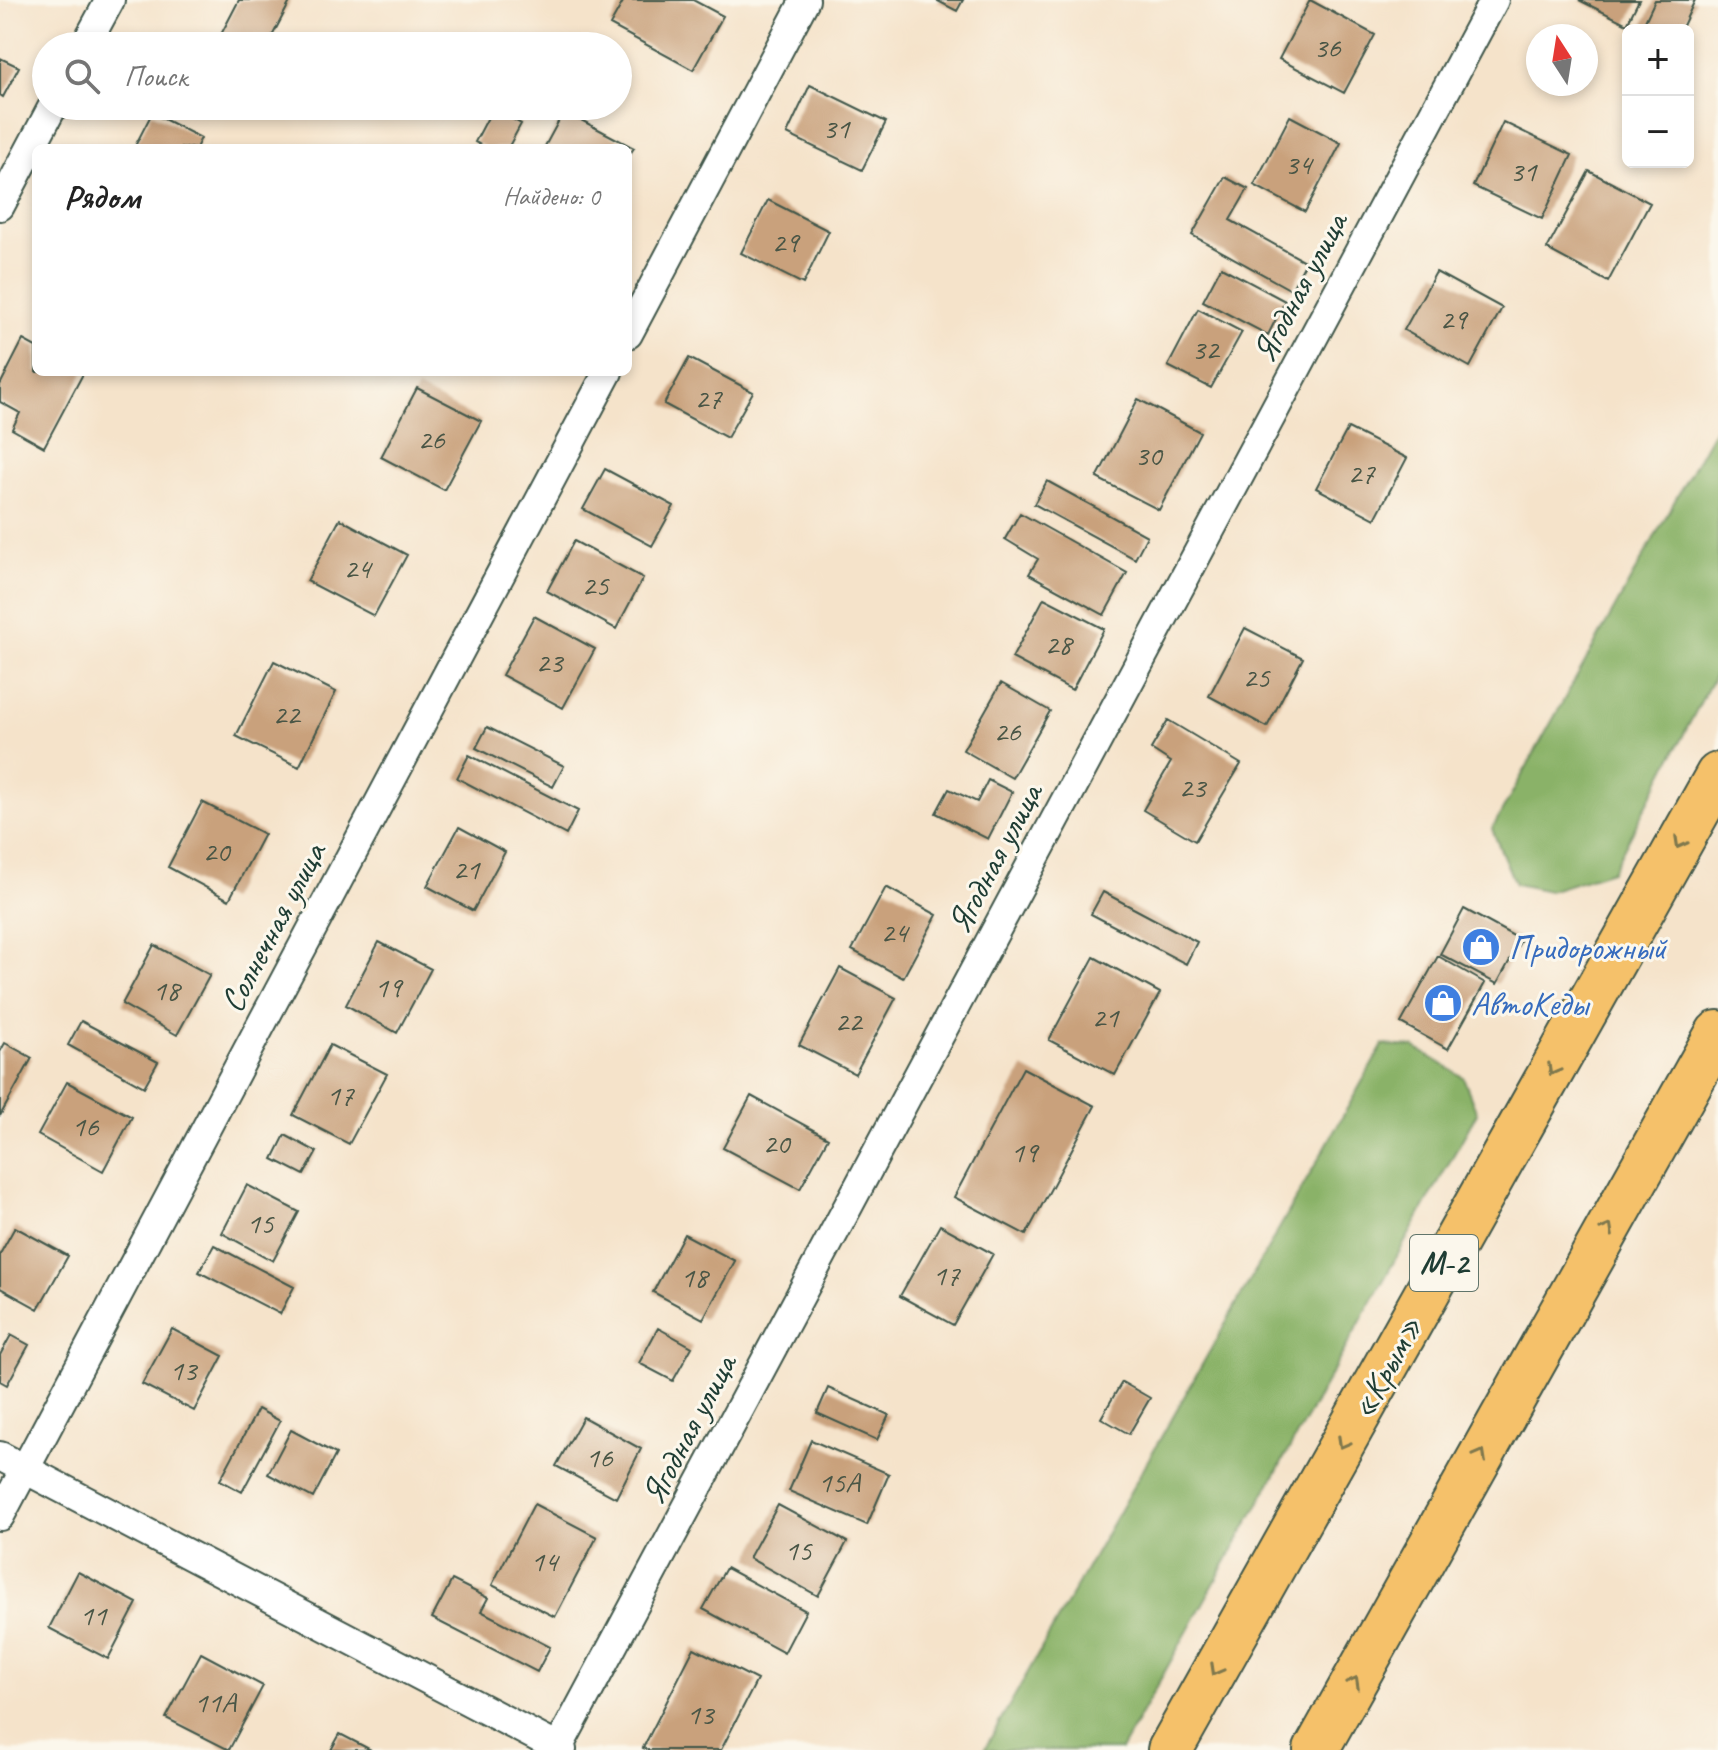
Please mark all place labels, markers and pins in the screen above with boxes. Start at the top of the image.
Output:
shop icon: Придорожный [1460,926,1502,968]
place label: Придорожный [1509,926,1668,969]
shop icon: АвтоКеды [1422,982,1464,1024]
place label: АвтоКеды [1471,982,1591,1025]

